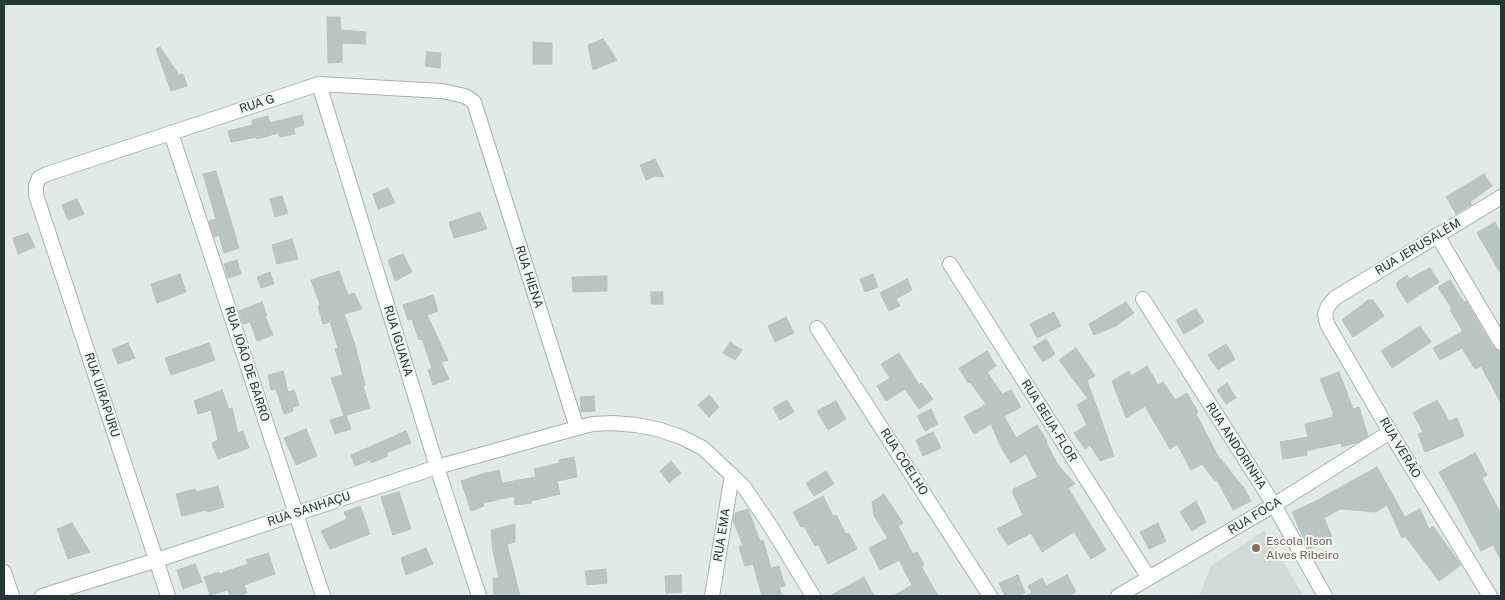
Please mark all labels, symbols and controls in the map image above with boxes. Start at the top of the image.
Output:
street label: RUA G [238,92,276,116]
street label: RUA JERUSALÉM [1373,216,1463,278]
street label: RUA HIENA [512,244,546,310]
street label: RUA IGUANA [380,304,416,378]
street label: RUA JOÃO DE BARRO [222,305,272,423]
street label: RUA UIRAPURU [82,351,122,439]
street label: RUA BEIJA-FLOR [1018,377,1080,465]
street label: RUA ANDORINHA [1203,400,1269,492]
street label: RUA VERÃO [1376,415,1424,481]
street label: RUA COELHO [877,426,931,498]
street label: RUA SANHAÇU [266,489,352,529]
street label: RUA FOCA [1226,494,1284,538]
street label: RUA EMA [711,507,733,563]
place label: Escola Ilson Alves Ribeiro [1266,534,1339,562]
marker: Escola Ilson Alves Ribeiro [1250,542,1262,554]

